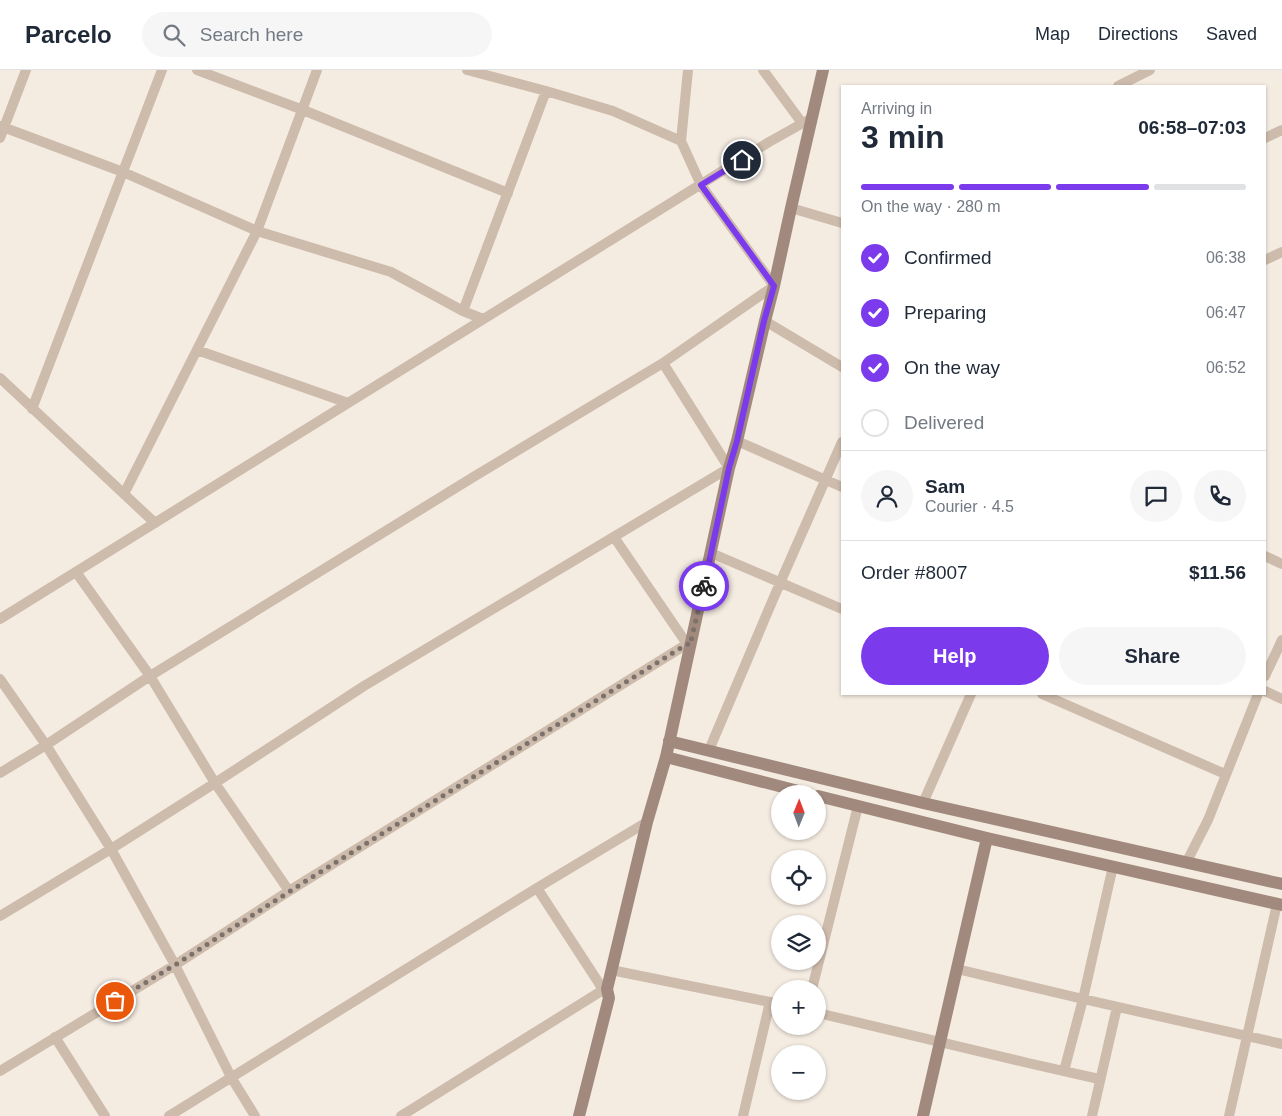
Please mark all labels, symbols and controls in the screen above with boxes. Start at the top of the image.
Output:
search box [142,12,492,57]
text: Parcelo [25,21,112,48]
icon: search [160,21,188,49]
text: Search here [200,24,303,45]
text: Map [1035,24,1070,44]
text: Directions [1098,24,1178,44]
text: Saved [1206,24,1257,44]
text: Arriving in [861,100,932,117]
text: 06:58–07:03 [1138,117,1246,138]
text: 3 min [861,119,945,155]
pin [721,139,763,181]
icon: home [728,146,756,174]
text: On the way · 280 m [861,198,1001,215]
icon: check [861,244,889,272]
text: Confirmed [904,247,992,268]
text: 06:38 [1206,249,1246,266]
icon: check [861,299,889,327]
text: Preparing [904,302,986,323]
text: 06:47 [1206,304,1246,321]
icon: check [861,354,889,382]
text: On the way [904,357,1000,378]
text: 06:52 [1206,359,1246,376]
text: Delivered [904,412,984,433]
button: person [861,470,913,522]
button: chat [1130,470,1182,522]
button: phone [1194,470,1246,522]
text: Sam [925,476,965,497]
text: Courier · 4.5 [925,498,1014,515]
courier [679,561,729,611]
text: Order #8007 [861,562,968,583]
text: $11.56 [1189,562,1246,583]
icon: bike [690,572,718,600]
button: Help [861,627,1049,685]
button: Share [1059,627,1246,685]
north arrow [771,785,826,840]
map controls [771,785,826,1100]
button: locate [771,850,826,905]
button: layers [771,915,826,970]
pin [94,980,136,1022]
button: + [771,980,826,1035]
icon: bag [101,987,129,1015]
button: − [771,1045,826,1100]

